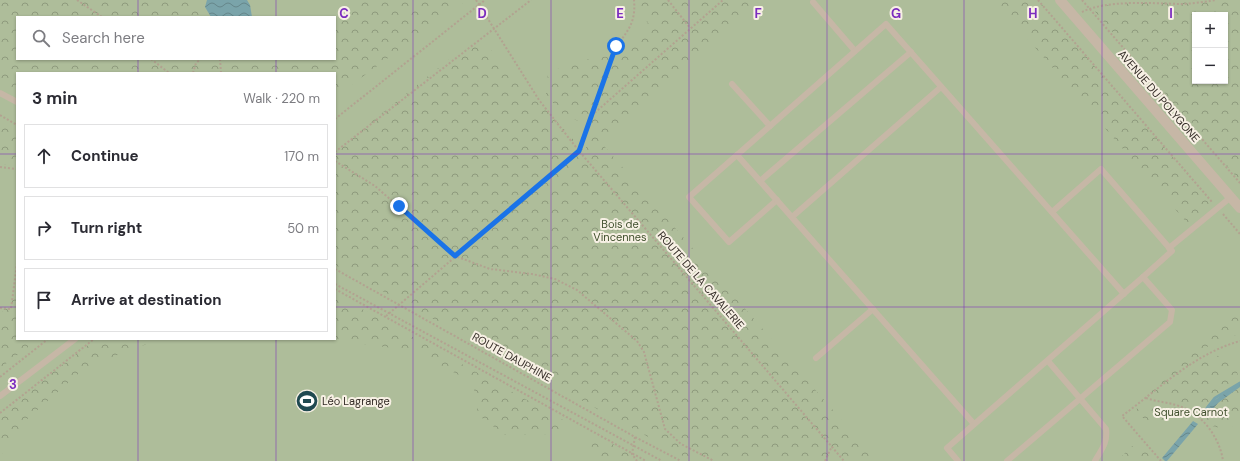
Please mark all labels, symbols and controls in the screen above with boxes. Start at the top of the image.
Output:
text: C [339,5,349,22]
text: D [477,5,487,22]
text: E [616,5,624,22]
text: F [754,5,762,22]
text: G [891,5,901,22]
text: H [1028,5,1038,22]
text: I [1169,5,1173,22]
map controls [1192,12,1228,84]
button: + [1192,12,1228,48]
search box [16,16,336,60]
icon: search [30,27,52,49]
text: Search here [62,28,145,48]
route start [607,37,625,55]
street label: AVENUE DU POLYGONE [1115,47,1203,145]
button: − [1192,48,1228,84]
text: 3 min [32,87,77,109]
text: Walk · 220 m [243,90,320,107]
icon: ahead [33,145,55,167]
text: Continue [71,146,139,166]
text: 170 m [284,148,319,165]
route end [390,197,408,215]
icon: right [33,217,55,239]
park label: Bois de Vincennes [593,217,647,244]
text: Turn right [71,218,142,238]
text: 50 m [287,220,319,237]
street label: ROUTE DE LA CAVALERIE [655,228,747,332]
icon: arrive [33,289,55,311]
text: Arrive at destination [71,290,222,310]
street label: ROUTE DAUPHINE [470,329,554,385]
text: 3 [9,376,17,393]
sports icon: Léo Lagrange [294,388,320,414]
place label: Léo Lagrange [322,394,390,408]
park label: Square Carnot [1154,405,1228,419]

